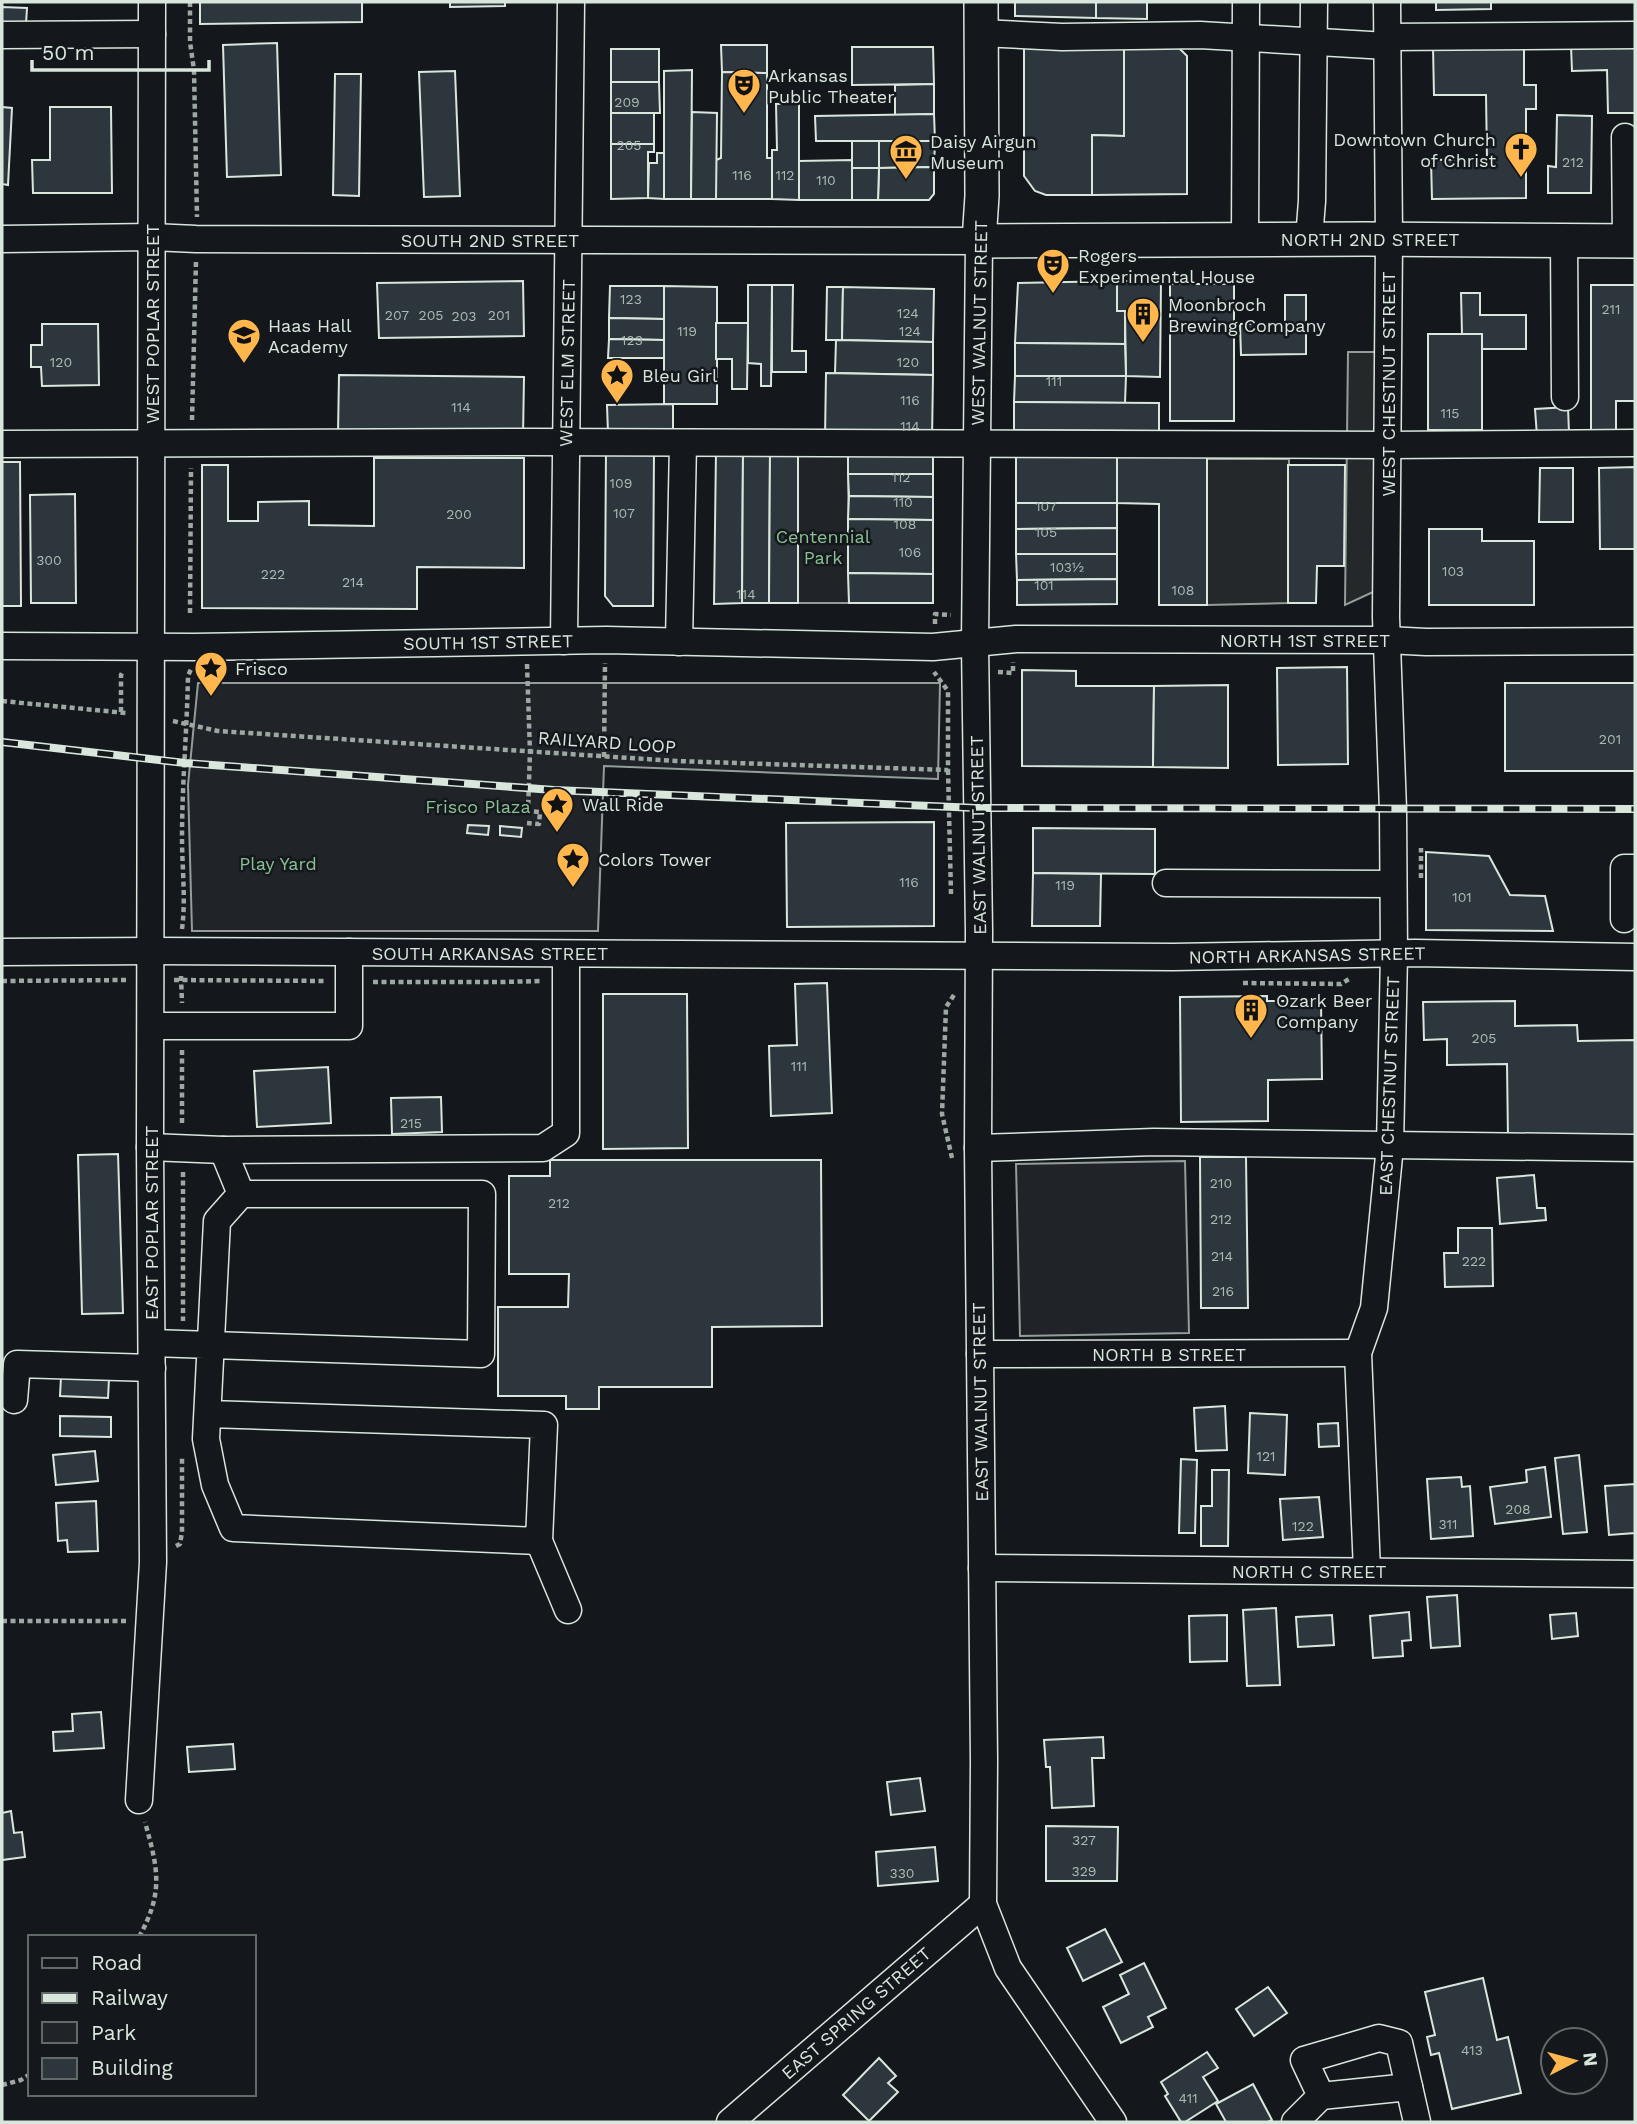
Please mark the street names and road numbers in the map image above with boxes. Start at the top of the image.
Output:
street label: WEST WALNUT STREET [967,220,991,426]
street label: WEST POPLAR STREET [142,224,163,424]
street label: NORTH 2ND STREET [1280,229,1460,250]
street label: SOUTH 2ND STREET [401,230,579,251]
street label: WEST CHESTNUT STREET [1378,271,1399,497]
street label: WEST ELM STREET [555,279,579,447]
street label: SOUTH 1ST STREET [403,630,573,654]
street label: NORTH 1ST STREET [1220,630,1390,651]
street label: RAILYARD LOOP [537,727,677,757]
street label: EAST WALNUT STREET [966,735,990,935]
street label: NORTH ARKANSAS STREET [1188,942,1426,968]
street label: SOUTH ARKANSAS STREET [372,943,608,964]
street label: EAST CHESTNUT STREET [1375,976,1403,1196]
street label: EAST POPLAR STREET [141,1126,162,1320]
street label: EAST WALNUT STREET [968,1302,992,1502]
street label: NORTH B STREET [1092,1344,1246,1365]
street label: NORTH C STREET [1232,1561,1386,1582]
street label: EAST SPRING STREET [777,1942,935,2083]

